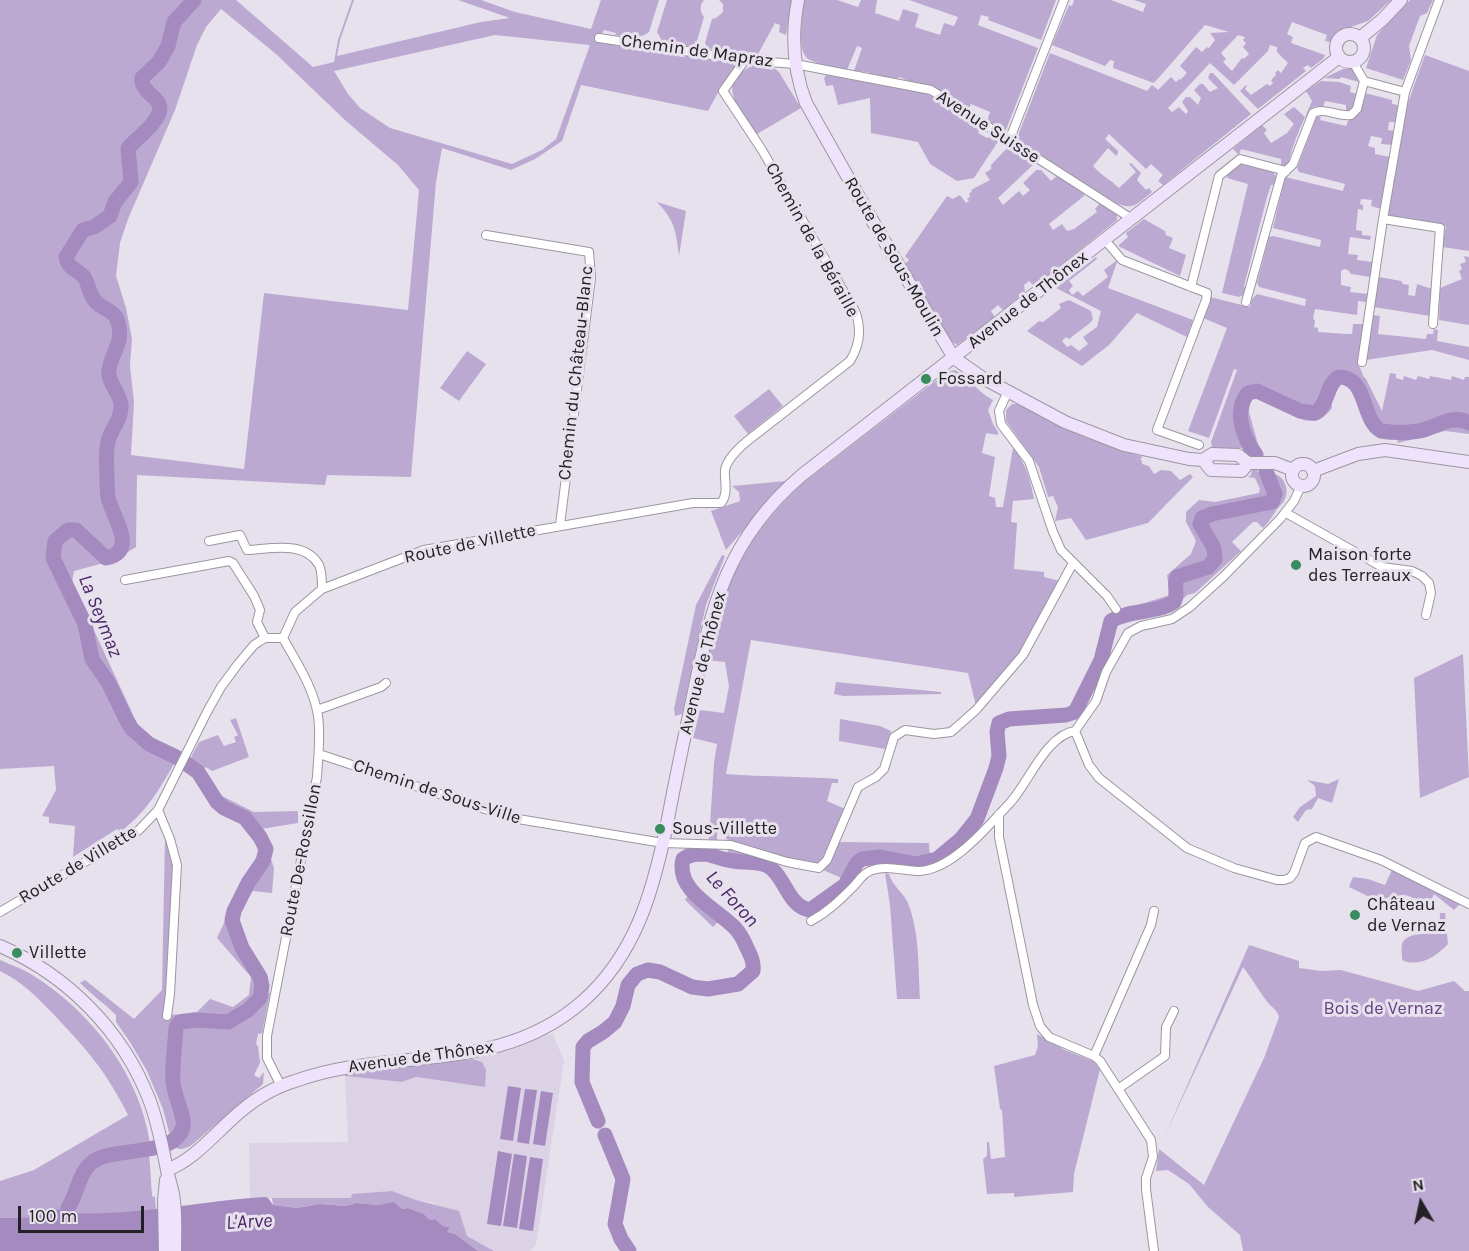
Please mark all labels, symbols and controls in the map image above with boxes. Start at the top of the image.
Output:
street label: Chemin de Mapraz [620,30,774,72]
street label: Avenue Suisse [932,86,1044,168]
street label: Chemin de la Béraille [761,159,863,321]
street label: Route de Sous-Moulin [839,173,949,341]
street label: Avenue de Thônex [964,246,1092,354]
street label: Chemin du Château-Blanc [554,265,598,481]
place label: Fossard [938,368,1003,390]
marker: Fossard [919,372,933,386]
street label: Route de Villette [402,520,538,568]
place label: Maison forte des Terreaux [1308,544,1411,586]
marker: Maison forte des Terreaux [1289,558,1303,572]
water label: La Seymaz [73,571,127,661]
street label: Avenue de Thônex [675,589,731,737]
street label: Chemin de Sous-Ville [351,755,523,829]
street label: Route De-Rossillon [276,782,326,938]
place label: Sous-Villette [672,818,777,840]
street label: Route de Villette [15,821,141,909]
marker: Sous-Villette [653,822,667,836]
water label: Le Foron [700,866,764,932]
place label: Château de Vernaz [1367,894,1446,936]
marker: Château de Vernaz [1348,908,1362,922]
place label: Villette [29,942,87,964]
marker: Villette [10,946,24,960]
park label: Bois de Vernaz [1324,998,1442,1020]
street label: Avenue de Thônex [347,1036,495,1078]
north arrow [1391,1173,1451,1233]
text: N [1411,1174,1425,1195]
scale bar [21,1194,147,1232]
text: 100 m [29,1205,77,1227]
water label: L'Arve [225,1209,273,1235]

